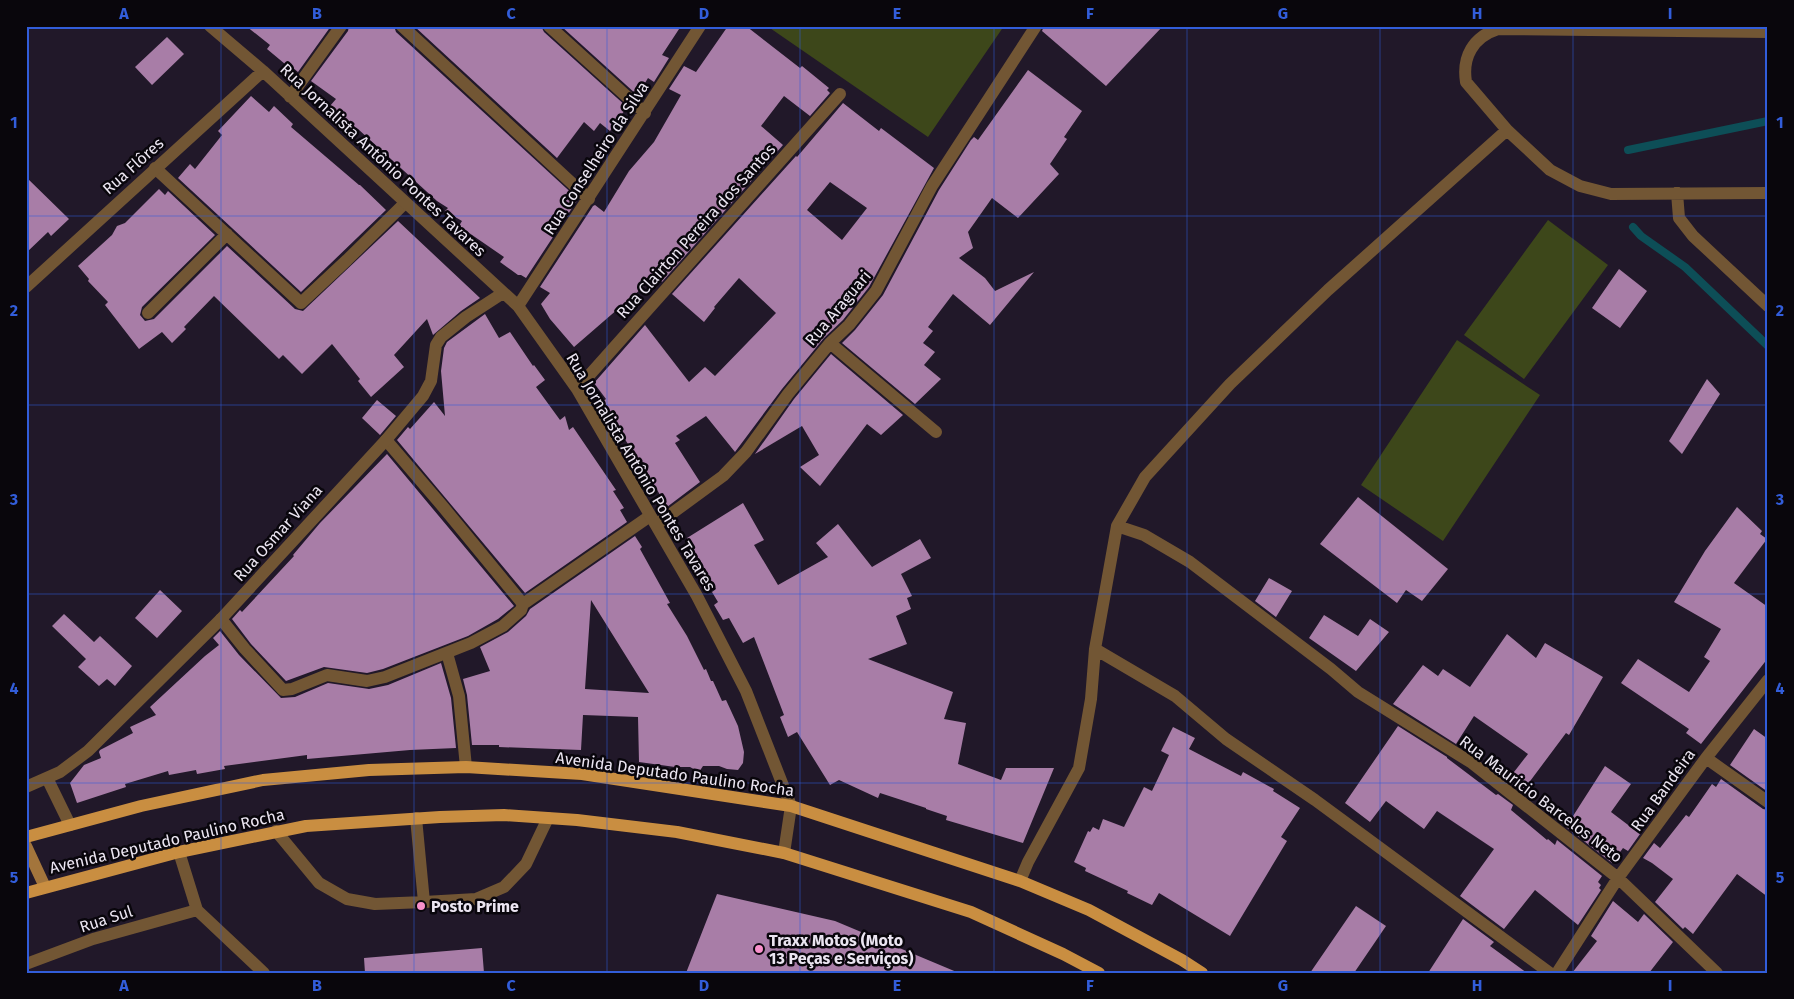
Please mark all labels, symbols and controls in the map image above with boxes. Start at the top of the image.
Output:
text: A [118,4,129,23]
text: B [312,4,322,23]
text: C [506,4,516,23]
text: D [699,4,709,23]
text: E [893,4,901,23]
text: F [1086,4,1094,23]
text: G [1278,4,1288,23]
text: H [1472,4,1482,23]
text: I [1668,4,1672,23]
street label: Rua Jornalista Antônio Pontes Tavares [276,60,490,260]
street label: Rua Conselheiro da Silva [539,78,653,238]
text: 1 [10,113,18,132]
text: 1 [1776,113,1784,132]
street label: Rua Flôres [99,134,167,198]
street label: Rua Clairton Pereira dos Santos [613,140,779,322]
street label: Rua Araguari [801,267,875,349]
text: 2 [10,301,18,320]
text: 2 [1776,301,1784,320]
street label: Rua Jornalista Antônio Pontes Tavares [562,350,720,594]
street label: Rua Osmar Viana [230,481,326,585]
text: 3 [9,490,18,509]
text: 3 [1775,490,1784,509]
text: 4 [9,679,19,698]
text: 4 [1775,679,1785,698]
street label: Rua Mauricio Barcelos Neto [1456,731,1626,867]
street label: Rua Bandeira [1627,745,1699,835]
street label: Avenida Deputado Paulino Rocha [555,748,795,800]
street label: Avenida Deputado Paulino Rocha [48,805,286,877]
text: 5 [10,868,19,887]
text: 5 [1776,868,1785,887]
place label: Posto Prime [431,897,519,916]
marker: Posto Prime [415,900,427,912]
street label: Rua Sul [77,901,135,936]
place label: Traxx Motos (Moto 13 Peças e Serviços) [769,931,913,969]
marker: Traxx Motos (Moto 13 Peças e Serviços) [753,943,765,955]
text: A [118,976,129,995]
text: B [312,976,322,995]
text: C [506,976,516,995]
text: D [699,976,709,995]
text: E [893,976,901,995]
text: F [1086,976,1094,995]
text: G [1278,976,1288,995]
text: H [1472,976,1482,995]
text: I [1668,976,1672,995]

